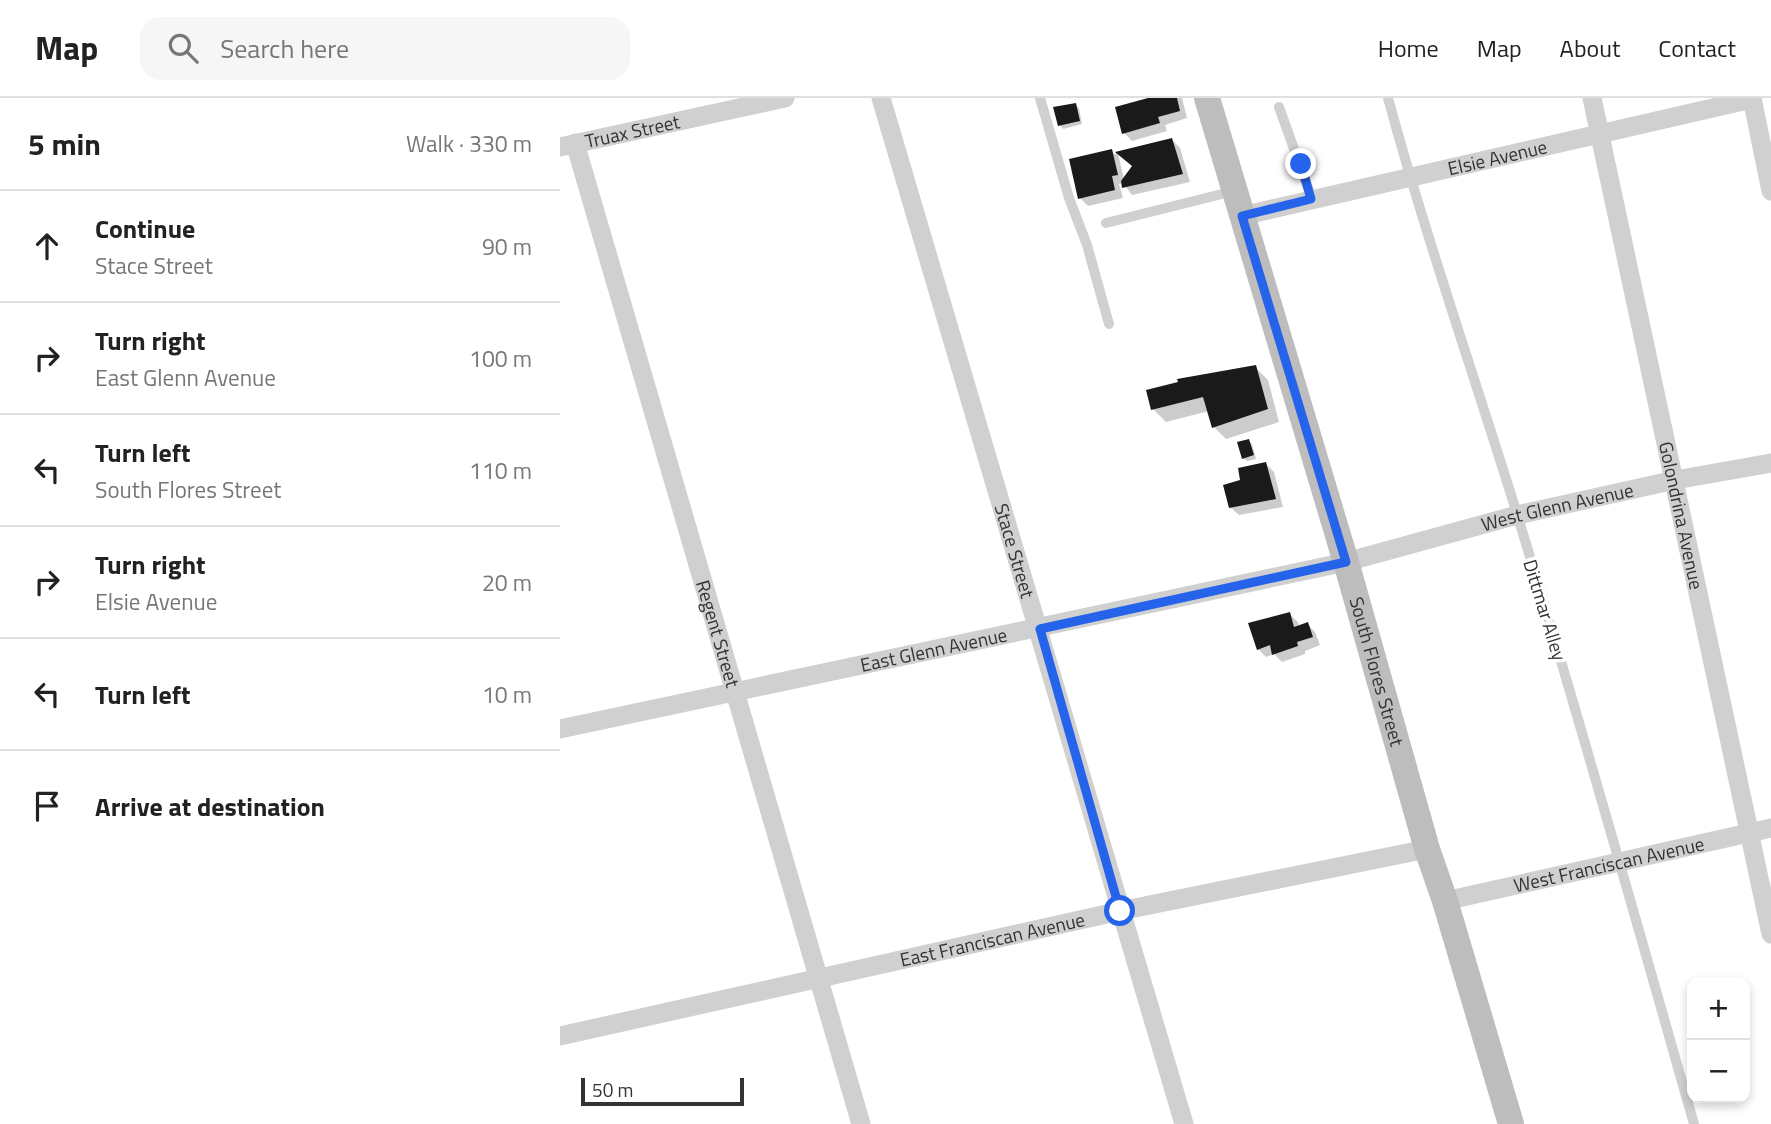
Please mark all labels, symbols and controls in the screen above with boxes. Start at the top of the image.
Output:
search box [140,17,630,80]
text: Map [35,23,98,73]
icon: search [164,29,202,67]
text: Search here [220,29,349,68]
text: Home [1378,30,1439,66]
text: Map [1477,30,1522,66]
text: About [1560,30,1620,66]
text: Contact [1658,30,1736,66]
street label: Truax Street [582,106,683,155]
text: 5 min [28,121,101,167]
text: Walk · 330 m [406,126,532,161]
street label: Elsie Avenue [1445,131,1550,182]
route end [1285,148,1316,179]
text: Continue [95,209,195,248]
icon: ahead [28,227,66,265]
text: 90 m [482,229,532,264]
text: Stace Street [95,248,213,283]
text: Turn right [95,321,206,360]
icon: right [28,339,66,377]
text: 100 m [469,341,532,376]
text: East Glenn Avenue [95,360,276,395]
text: Turn left [95,433,190,472]
street label: Golondrina Avenue [1652,439,1712,592]
icon: left [28,451,66,489]
text: 110 m [469,453,532,488]
text: South Flores Street [95,472,281,507]
street label: West Glenn Avenue [1478,475,1636,538]
street label: Stace Street [987,500,1043,602]
text: Turn right [95,545,206,584]
street label: Dittmar Alley [1516,556,1575,664]
icon: right [28,563,66,601]
text: 20 m [482,565,532,600]
street label: Regent Street [689,576,748,691]
text: Elsie Avenue [95,584,217,619]
street label: South Flores Street [1342,593,1412,750]
street label: East Glenn Avenue [857,619,1010,679]
icon: left [28,675,66,713]
text: Turn left [95,675,190,714]
text: 10 m [482,677,532,712]
icon: arrive [28,787,66,825]
text: Arrive at destination [95,787,325,826]
street label: West Franciscan Avenue [1511,828,1707,899]
route start [1104,895,1135,926]
street label: East Franciscan Avenue [897,904,1087,974]
map controls [1687,977,1750,1103]
button: + [1687,977,1750,1040]
button: − [1687,1040,1750,1103]
scale bar [581,1075,744,1107]
text: 50 m [592,1075,633,1104]

